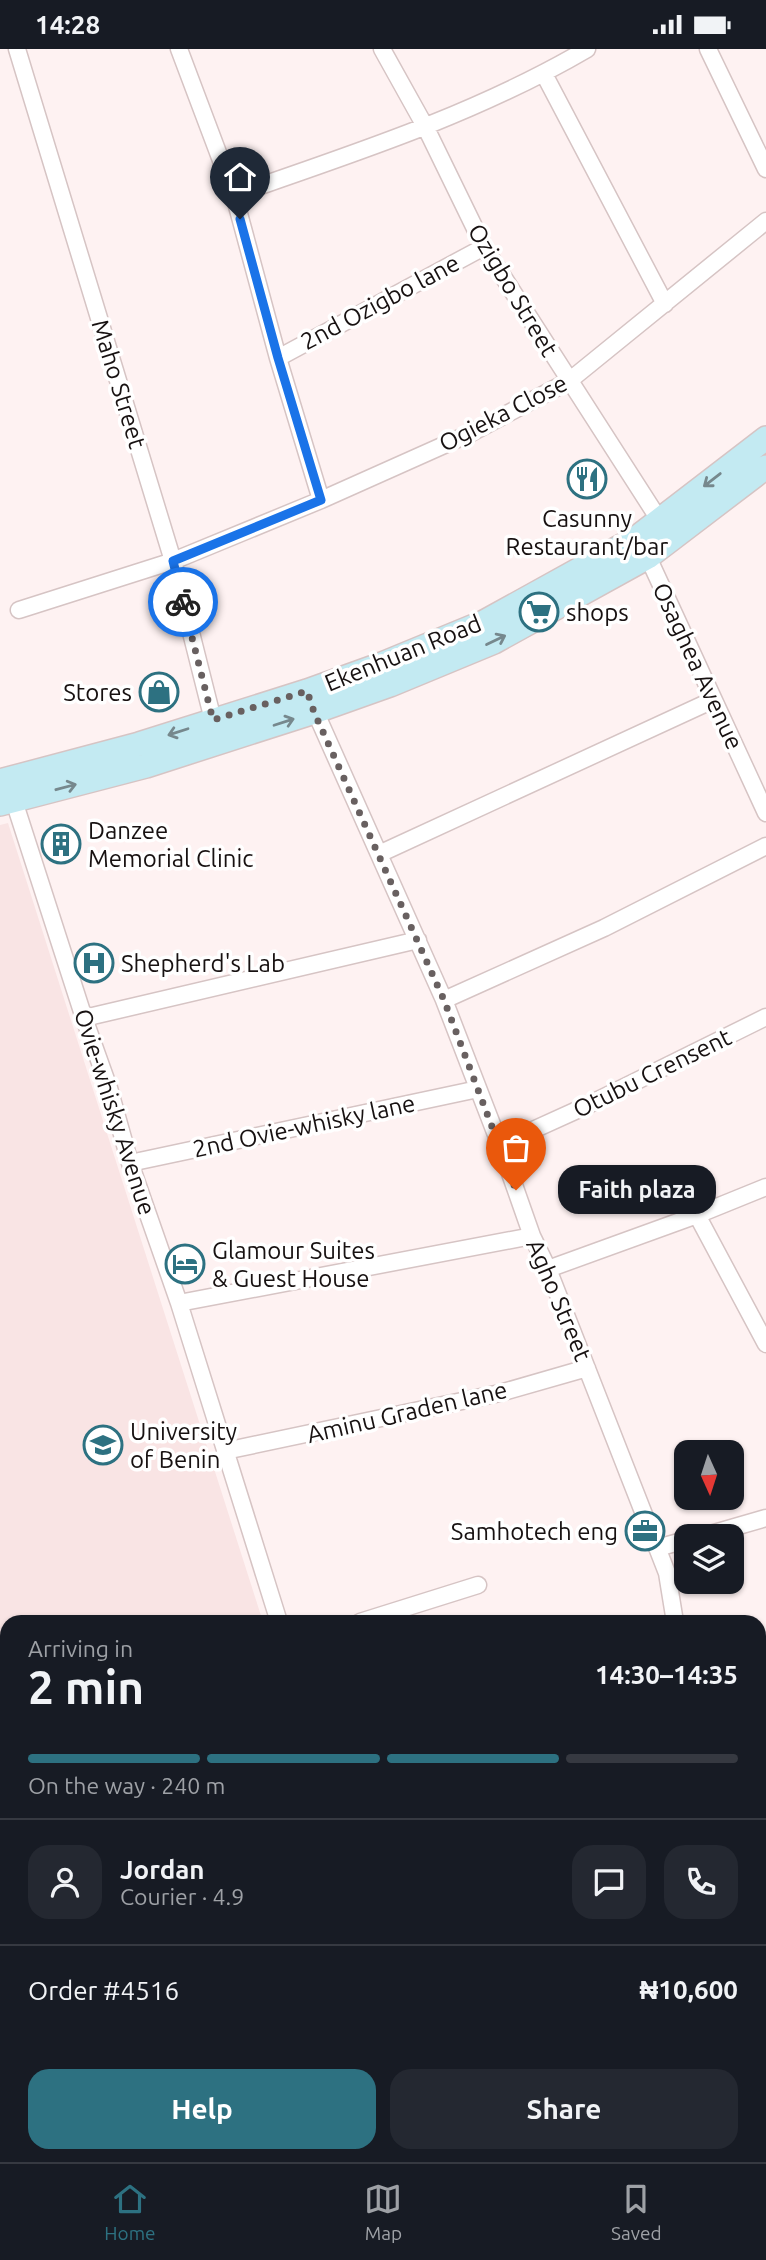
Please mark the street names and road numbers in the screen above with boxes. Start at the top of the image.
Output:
street label: Ozigbo Street [463,219,563,362]
street label: 2nd Ozigbo lane [296,249,464,355]
street label: Maho Street [87,316,152,452]
street label: Ogieka Close [434,369,572,457]
street label: Osaghea Avenue [648,578,748,754]
street label: Ekenhuan Road [321,609,485,697]
street label: Ovie-whisky Avenue [69,1006,161,1218]
street label: Otubu Crensent [569,1023,736,1123]
street label: 2nd Ovie-whisky lane [190,1089,418,1163]
street label: Agho Street [521,1235,597,1365]
street label: Aminu Graden lane [304,1376,510,1448]

